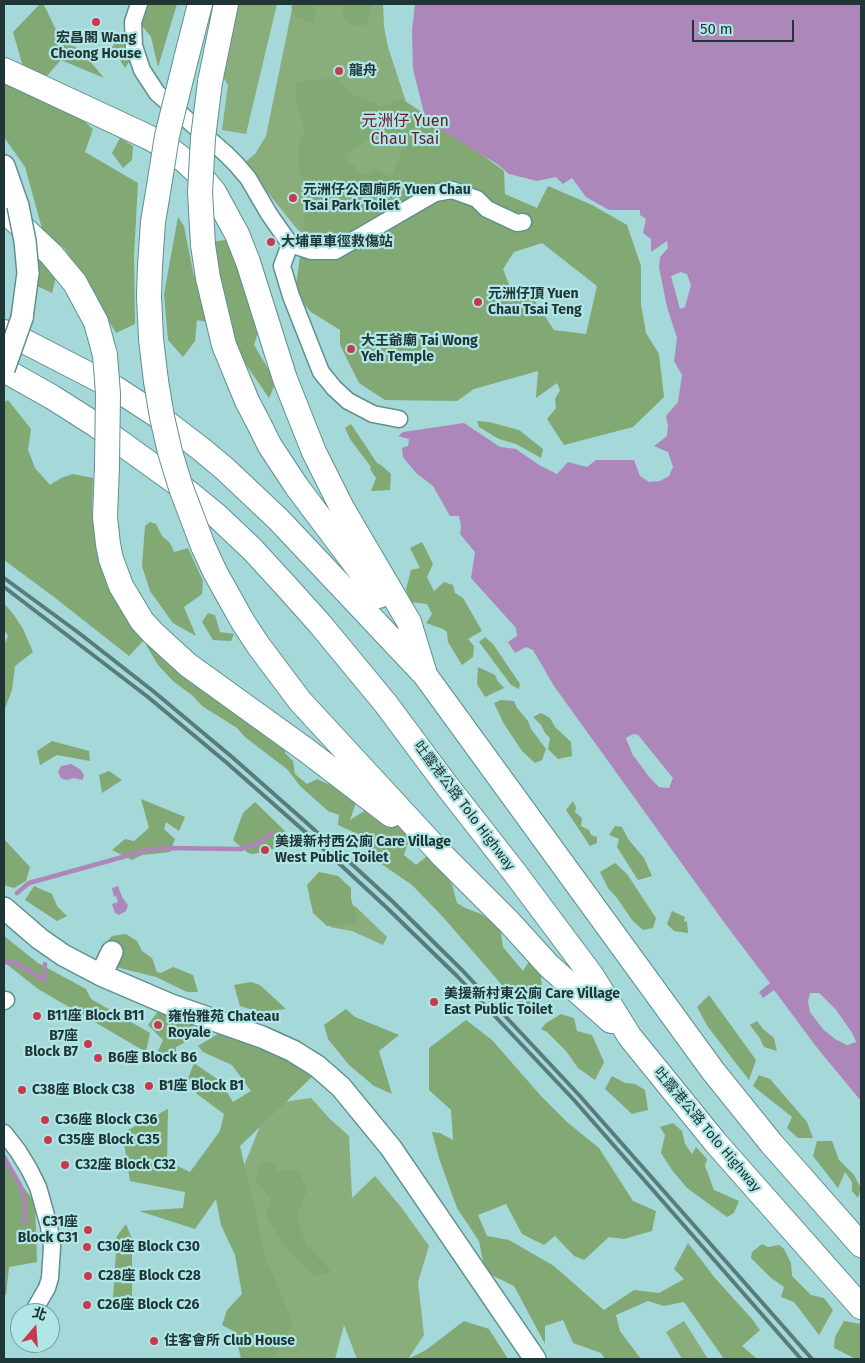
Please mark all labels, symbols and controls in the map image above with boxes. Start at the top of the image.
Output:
scale bar [695,10,798,42]
marker: 宏昌閣 Wang Cheong House [90,16,102,28]
text: 50 m [700,20,733,38]
place label: 宏昌閣 Wang Cheong House [51,30,141,62]
place label: 龍舟 [349,63,377,79]
marker: 龍舟 [333,65,345,77]
district label: 元洲仔 Yuen Chau Tsai [361,112,449,150]
place label: 元洲仔公園廁所 Yuen Chau Tsai Park Toilet [303,182,471,214]
marker: 元洲仔公園廁所 Yuen Chau Tsai Park Toilet [287,192,299,204]
place label: 大埔單車徑救傷站 [281,234,393,250]
marker: 大埔單車徑救傷站 [265,236,277,248]
place label: 元洲仔頂 Yuen Chau Tsai Teng [488,286,582,318]
marker: 元洲仔頂 Yuen Chau Tsai Teng [472,296,484,308]
place label: 大王爺廟 Tai Wong Yeh Temple [361,333,478,366]
marker: 大王爺廟 Tai Wong Yeh Temple [345,343,357,355]
street label: 吐露港公路 Tolo Highway [410,738,518,874]
place label: 美援新村西公廁 Care Village West Public Toilet [275,834,451,866]
marker: 美援新村西公廁 Care Village West Public Toilet [259,844,271,856]
place label: 美援新村東公廁 Care Village East Public Toilet [444,986,620,1019]
marker: 美援新村東公廁 Care Village East Public Toilet [428,996,440,1008]
place label: B11座 Block B11 [47,1008,145,1024]
place label: 雍怡雅苑 Chateau Royale [168,1009,279,1042]
marker: B11座 Block B11 [31,1010,43,1022]
marker: 雍怡雅苑 Chateau Royale [152,1019,164,1031]
place label: B7座 Block B7 [25,1028,78,1060]
marker: B7座 Block B7 [82,1038,94,1050]
place label: B6座 Block B6 [108,1050,197,1066]
marker: B6座 Block B6 [92,1052,104,1064]
street label: 吐露港公路 Tolo Highway [650,1064,764,1196]
place label: B1座 Block B1 [159,1078,244,1094]
marker: B1座 Block B1 [143,1080,155,1092]
place label: C38座 Block C38 [32,1082,135,1098]
marker: C38座 Block C38 [16,1084,28,1096]
place label: C36座 Block C36 [55,1112,157,1128]
marker: C36座 Block C36 [39,1114,51,1126]
place label: C35座 Block C35 [58,1132,160,1148]
marker: C35座 Block C35 [42,1134,54,1146]
place label: C32座 Block C32 [75,1157,176,1173]
marker: C32座 Block C32 [59,1159,71,1171]
place label: C31座 Block C31 [18,1214,78,1246]
marker: C31座 Block C31 [82,1224,94,1236]
place label: C30座 Block C30 [97,1239,200,1255]
marker: C30座 Block C30 [81,1241,93,1253]
place label: C28座 Block C28 [98,1268,201,1284]
marker: C28座 Block C28 [82,1270,94,1282]
place label: C26座 Block C26 [97,1297,199,1313]
marker: C26座 Block C26 [81,1299,93,1311]
north arrow [10,1303,60,1353]
text: 北 [30,1304,49,1324]
place label: 住客會所 Club House [164,1333,295,1349]
marker: 住客會所 Club House [148,1335,160,1347]

